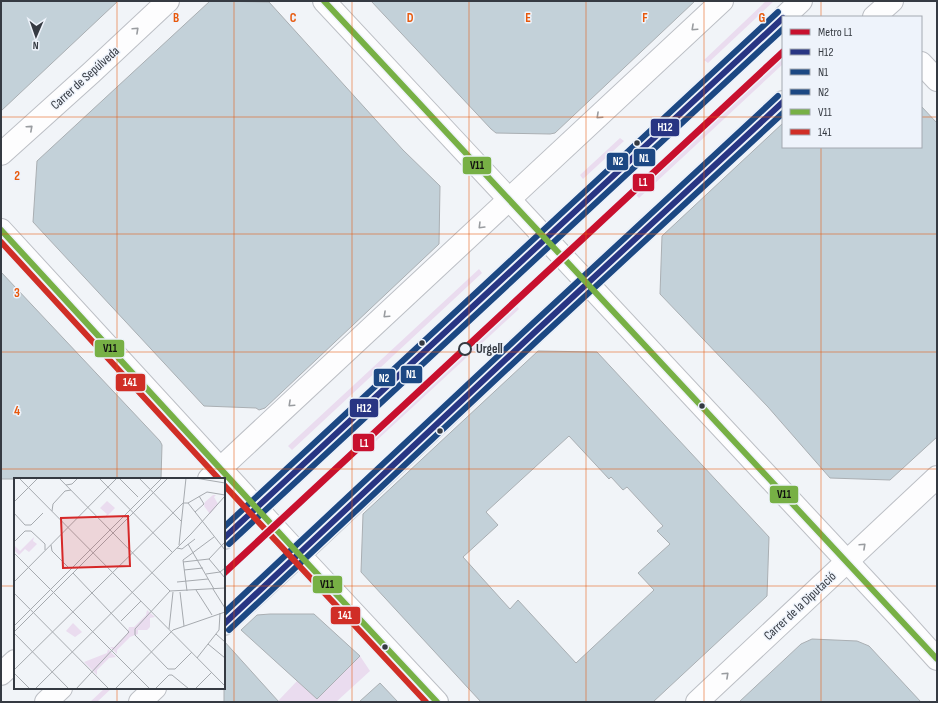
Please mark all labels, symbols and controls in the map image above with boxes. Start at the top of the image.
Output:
text: B [173,10,179,26]
text: C [290,10,297,26]
text: D [407,10,414,26]
text: E [525,10,531,26]
text: F [642,10,648,26]
text: G [759,10,766,26]
north arrow [16,16,56,56]
legend [782,16,922,148]
one-way arrow [691,23,699,30]
text: Metro L1 [818,25,853,40]
one-way arrow [131,28,139,35]
text: N [32,39,39,52]
street label: Carrer de Sepúlveda [47,43,123,113]
text: H12 [818,45,833,60]
text: N1 [818,65,829,80]
text: N2 [818,85,829,100]
text: V11 [818,105,833,120]
one-way arrow [596,111,604,119]
line badge: H12 [650,118,680,137]
text: H12 [657,121,673,134]
one-way arrow [25,125,33,132]
text: 141 [818,125,832,140]
unlabelled marker [632,138,642,148]
line badge: N1 [633,148,656,167]
line badge: N2 [606,152,629,171]
text: N1 [639,152,650,165]
text: N2 [613,155,624,168]
line badge: V11 [462,156,492,175]
text: V11 [470,159,485,172]
text: 2 [14,168,20,184]
line badge: L1 [632,173,655,192]
text: L1 [639,176,648,189]
one-way arrow [478,221,486,229]
text: 3 [14,285,20,301]
one-way arrow [383,311,391,318]
unlabelled marker [417,338,427,348]
line badge: V11 [94,339,125,358]
place label: Urgell [476,341,503,357]
text: V11 [103,342,118,355]
marker: Urgell [458,342,472,356]
line badge: N1 [400,365,423,384]
line badge: N2 [373,368,396,387]
text: N1 [406,368,417,381]
text: N2 [379,372,390,385]
line badge: 141 [115,373,146,392]
text: 141 [123,376,138,389]
line badge: H12 [349,398,379,418]
one-way arrow [288,399,296,406]
unlabelled marker [697,401,707,411]
text: H12 [356,402,372,415]
text: 4 [14,403,20,419]
unlabelled marker [435,426,445,436]
line badge: L1 [352,433,375,452]
text: L1 [360,437,369,450]
inset map [14,478,225,689]
line badge: V11 [769,485,799,504]
text: V11 [777,488,792,501]
one-way arrow [859,544,866,551]
street label: Carrer de la Diputació [760,568,840,644]
line badge: V11 [312,575,343,594]
text: V11 [320,578,335,591]
line badge: 141 [330,606,361,625]
text: 141 [338,609,353,622]
unlabelled marker [380,642,390,652]
one-way arrow [721,673,728,680]

